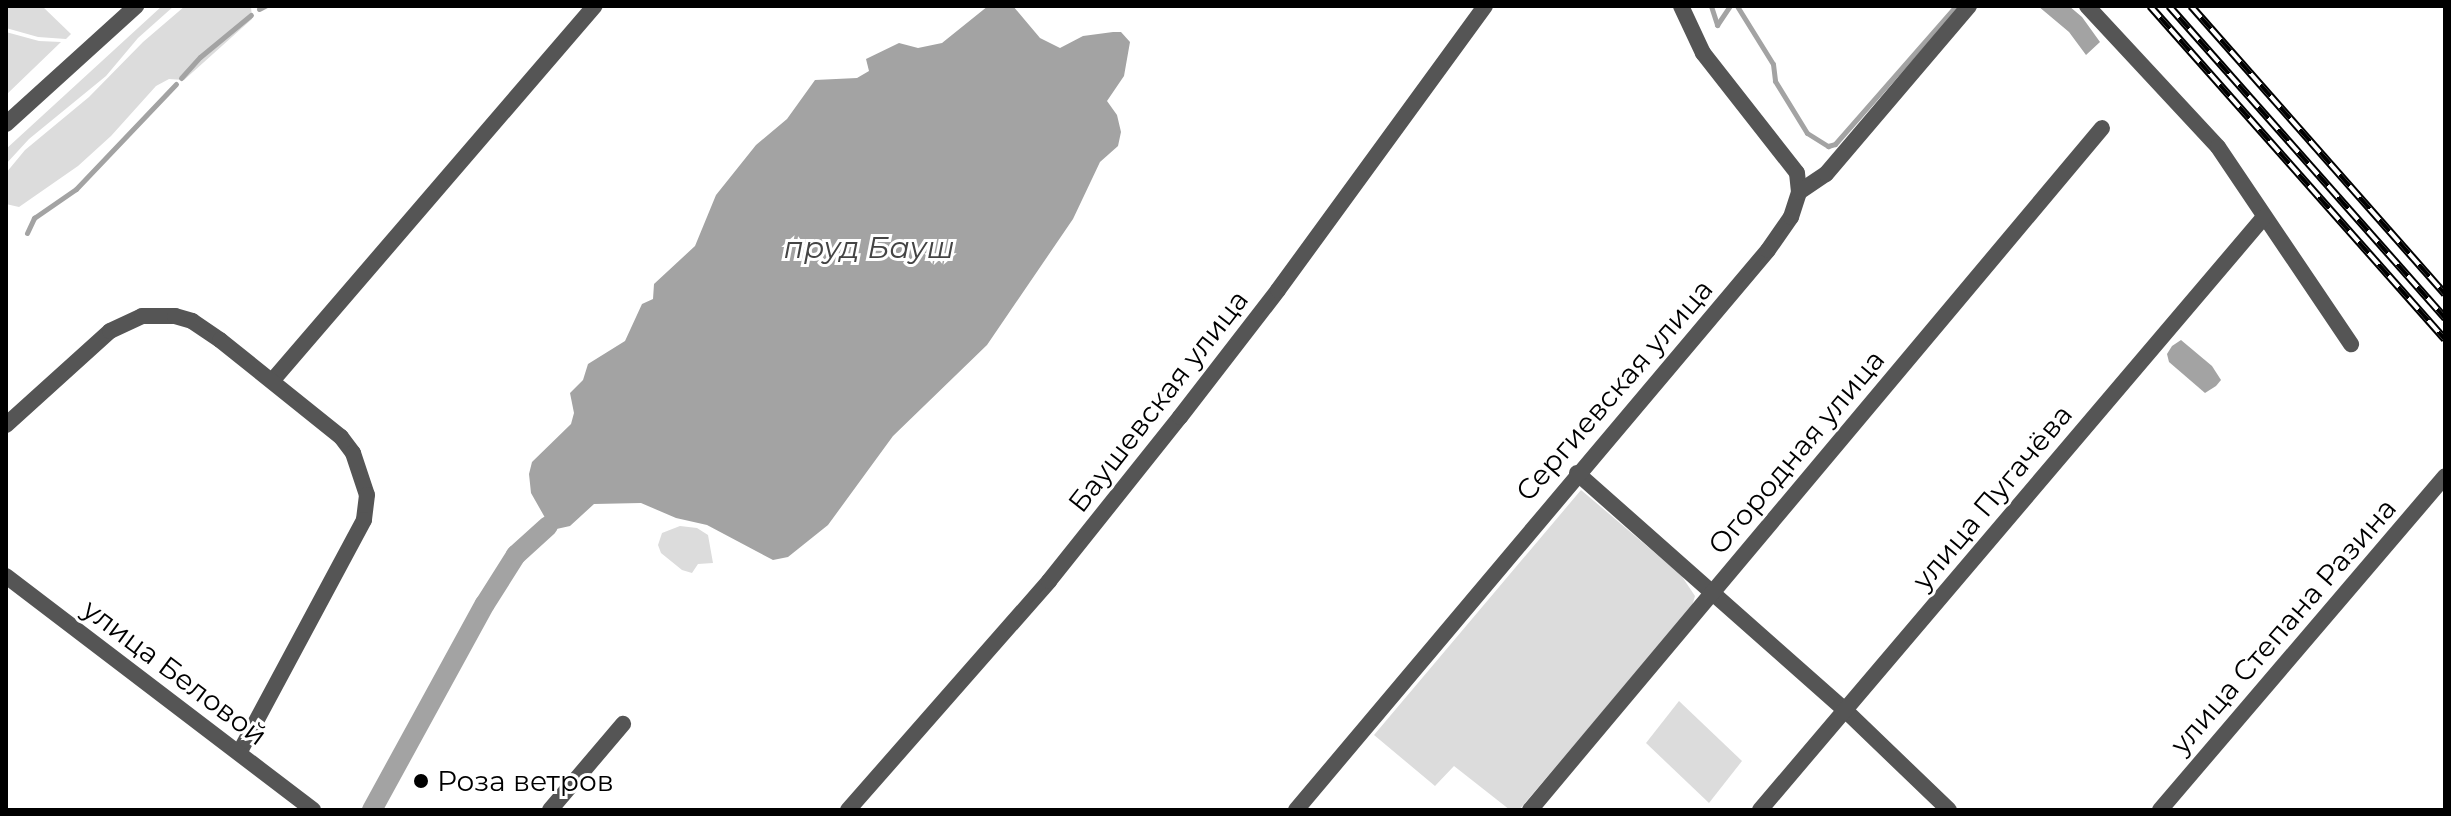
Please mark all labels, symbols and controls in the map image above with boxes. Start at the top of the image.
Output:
water label: пруд Бауш [784,230,954,266]
street label: Сергиевская улица [1509,272,1719,508]
street label: Баушевская улица [1061,283,1255,519]
street label: Огородная улица [1701,343,1891,561]
street label: улица Пугачёва [1905,398,2079,596]
street label: улица Степана Разина [2163,492,2403,760]
street label: улица Беловой [76,592,274,752]
place label: Роза ветров [437,764,614,798]
marker: Роза ветров [412,772,430,790]

